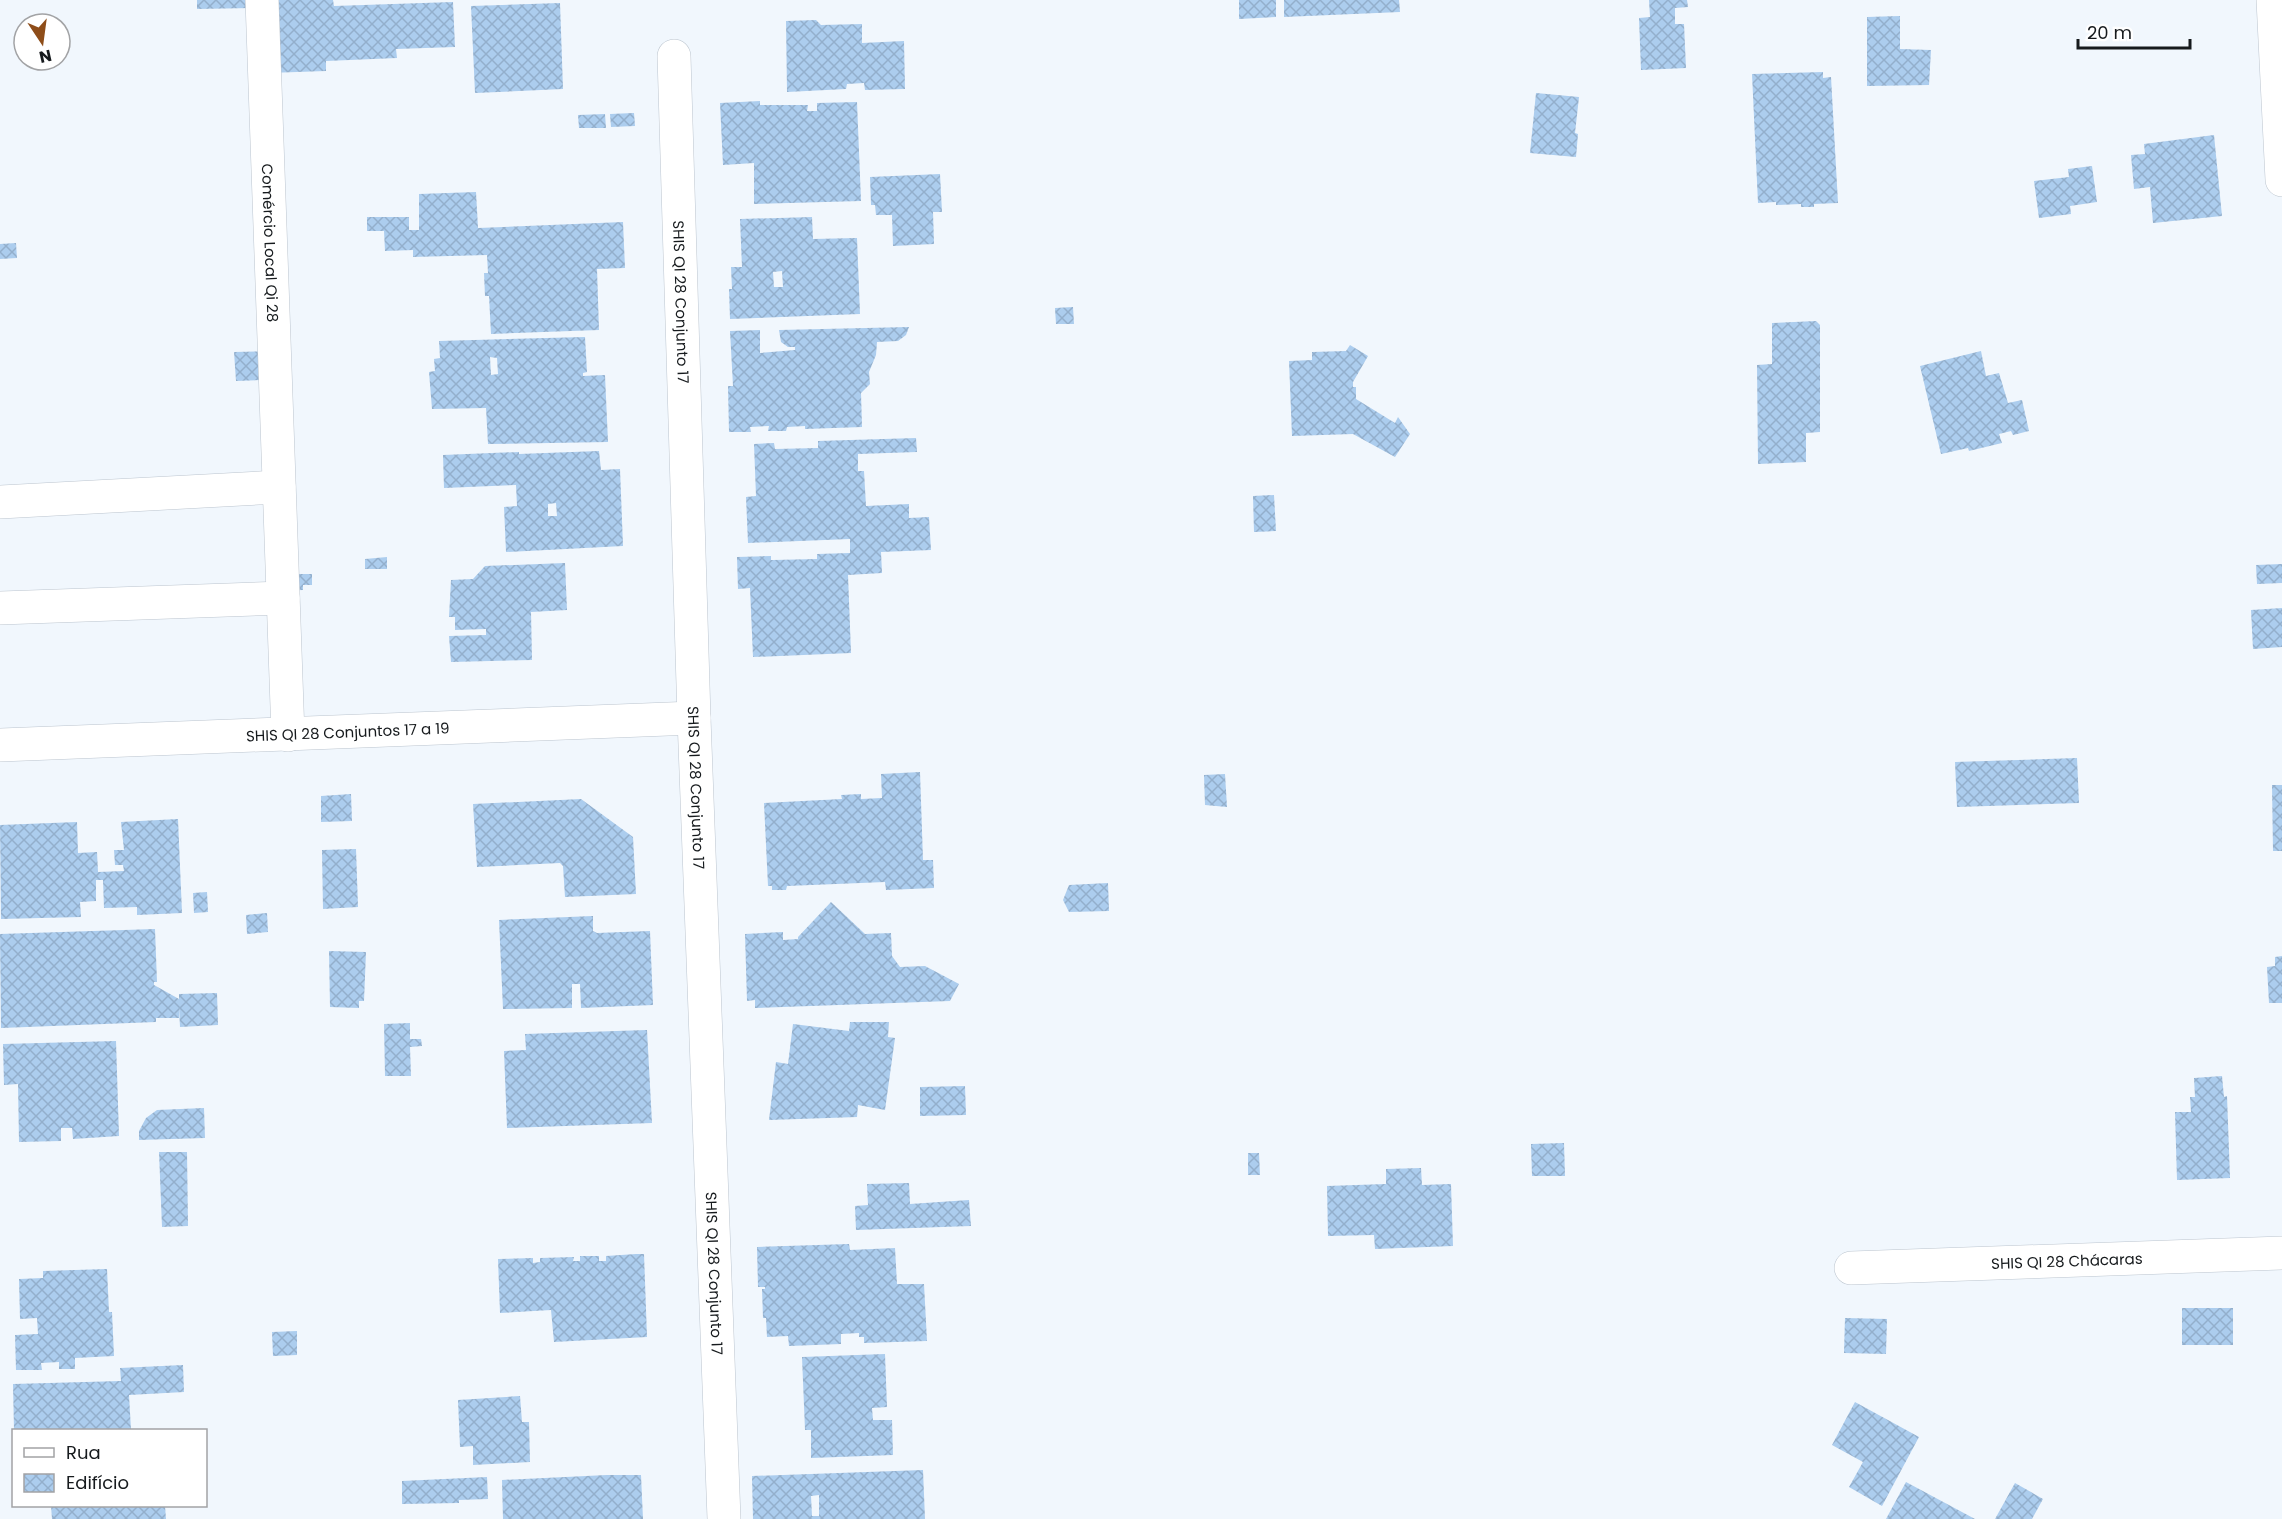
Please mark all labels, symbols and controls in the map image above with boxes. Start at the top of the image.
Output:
north arrow [12,12,72,72]
scale bar [2078,12,2190,50]
text: 20 m [2087,20,2132,45]
text: N [37,44,54,69]
street label: Comércio Local Qi 28 [257,163,284,323]
street label: SHIS QI 28 Conjunto 17 [668,220,694,384]
street label: SHIS QI 28 Conjunto 17 [683,706,710,870]
street label: SHIS QI 28 Conjuntos 17 a 19 [246,717,450,746]
street label: SHIS QI 28 Conjunto 17 [701,1191,728,1355]
street label: SHIS QI 28 Chácaras [1991,1247,2143,1274]
legend [12,1429,207,1507]
text: Rua [66,1440,101,1465]
text: Edifício [66,1470,129,1495]

